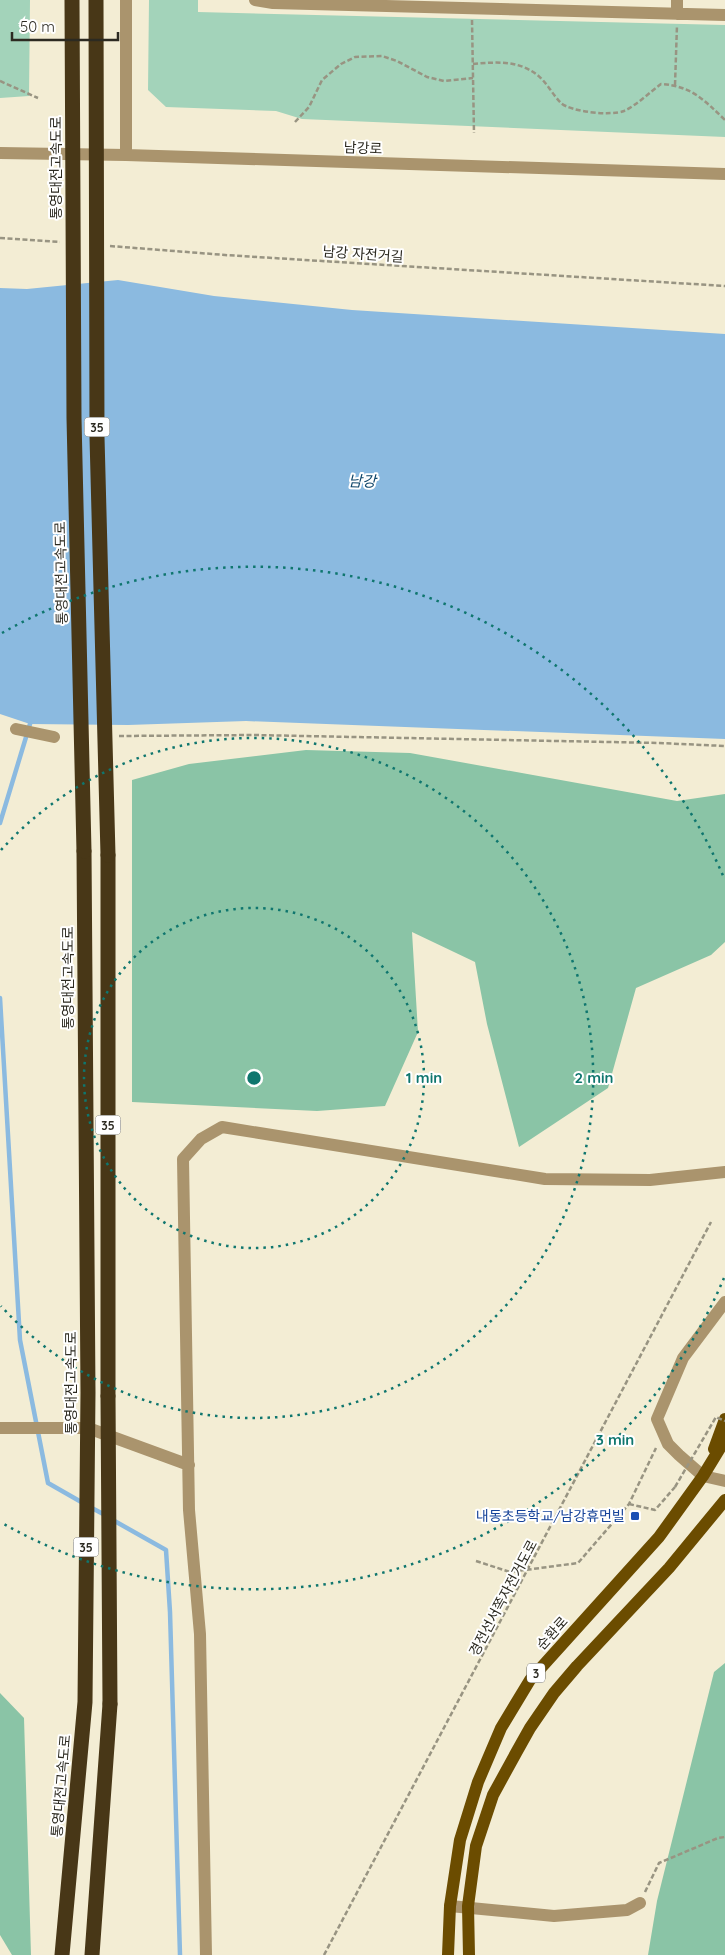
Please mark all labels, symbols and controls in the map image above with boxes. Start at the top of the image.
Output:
scale bar [12,10,119,42]
text: 50 m [20,17,55,36]
street label: 통영대전고속도로 [47,116,65,220]
street label: 남강로 [343,138,383,158]
street label: 남강 자전거길 [322,242,404,266]
road number: 35 [84,418,110,437]
water label: 남강 [348,471,378,491]
street label: 통영대전고속도로 [51,521,71,625]
street label: 통영대전고속도로 [59,926,77,1030]
text: 1 min [406,1068,442,1087]
text: 2 min [574,1068,614,1087]
centre of rings [245,1069,263,1087]
road number: 35 [96,1116,120,1134]
street label: 통영대전고속도로 [62,1331,80,1435]
text: 3 min [596,1430,634,1449]
place label: 내동초등학교/남강휴먼빌 [476,1507,625,1525]
marker: 내동초등학교/남강휴먼빌 [629,1510,641,1522]
street label: 경전선서쪽자전거도로 [465,1537,541,1659]
road number: 35 [74,1538,98,1556]
street label: 순환로 [532,1613,572,1653]
road number: 3 [527,1664,545,1682]
street label: 통영대전고속도로 [48,1734,74,1838]

